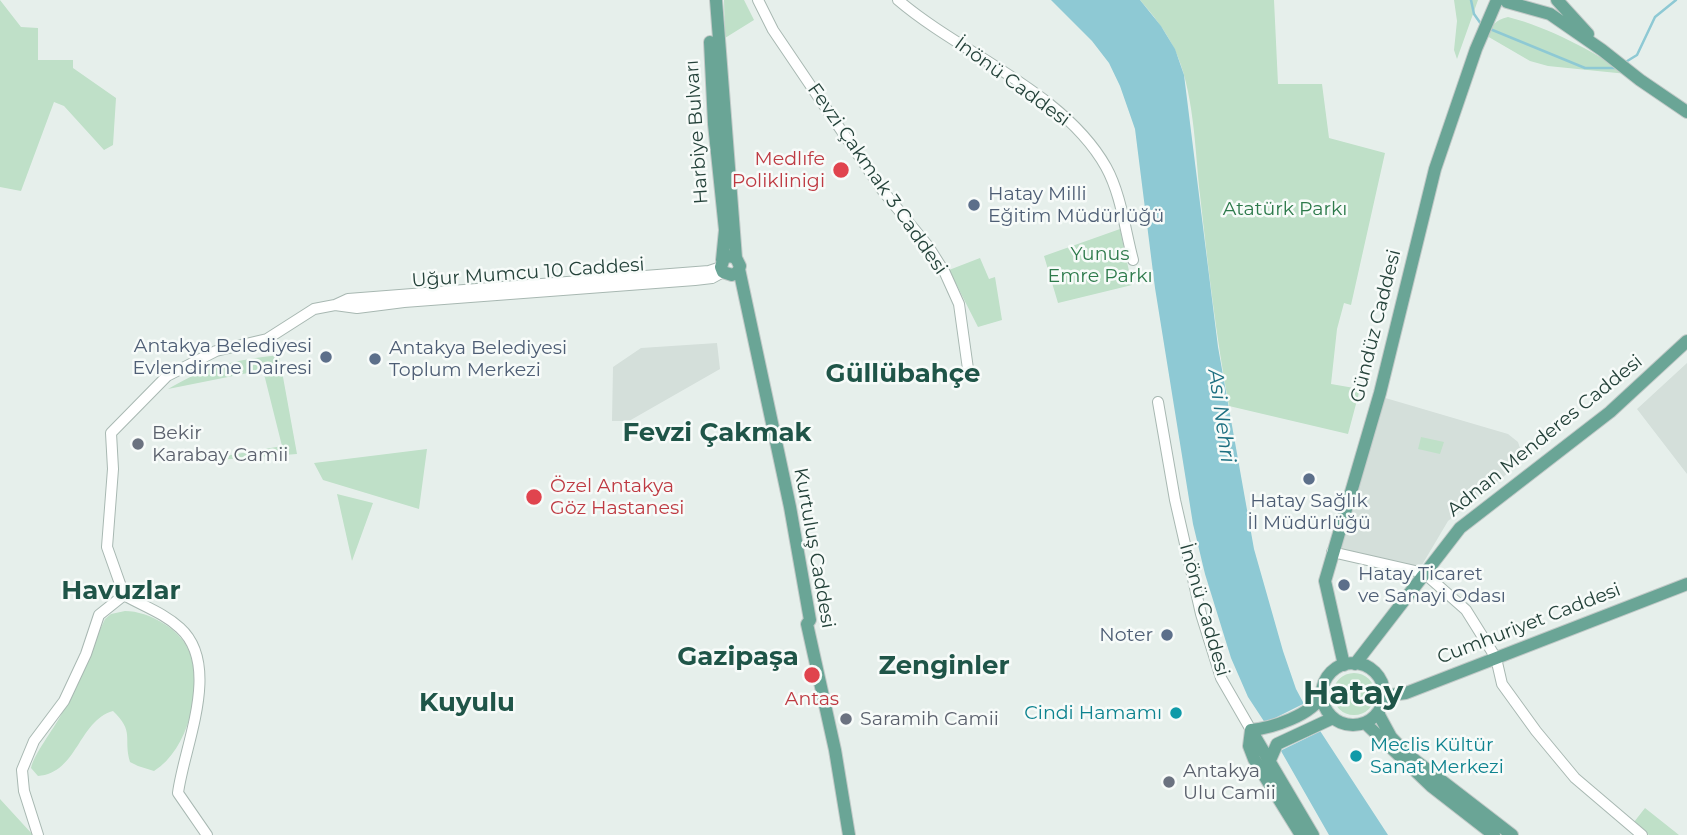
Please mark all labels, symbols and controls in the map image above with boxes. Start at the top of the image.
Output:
street label: İnönü Caddesi [950,32,1074,132]
street label: Harbiye Bulvarı [681,59,713,205]
street label: Fevzi Çakmak 3 Caddesi [802,79,952,279]
place label: Medlıfe Poliklinigi [732,148,825,192]
marker: Medlıfe Poliklinigi [831,160,851,180]
place label: Hatay Milli Eğitim Müdürlüğü [988,183,1164,227]
marker: Hatay Milli Eğitim Müdürlüğü [966,197,982,213]
park label: Atatürk Parkı [1223,198,1347,220]
park label: Yunus Emre Parkı [1047,243,1153,287]
street label: Gündüz Caddesi [1346,247,1406,405]
street label: Uğur Mumcu 10 Caddesi [411,253,645,293]
place label: Antakya Belediyesi Evlendirme Dairesi [132,335,312,379]
place label: Antakya Belediyesi Toplum Merkezi [389,337,567,381]
marker: Antakya Belediyesi Evlendirme Dairesi [318,349,334,365]
street label: Adnan Menderes Caddesi [1443,350,1647,522]
marker: Antakya Belediyesi Toplum Merkezi [367,351,383,367]
district label: Güllübahçe [826,358,980,390]
water label: Asi Nehri [1202,368,1240,464]
district label: Fevzi Çakmak [622,417,812,449]
place label: Bekir Karabay Camii [152,422,288,466]
marker: Bekir Karabay Camii [130,436,146,452]
street label: Kurtuluş Caddesi [789,466,839,630]
marker: Hatay Sağlık İl Müdürlüğü [1301,471,1317,487]
place label: Özel Antakya Göz Hastanesi [550,475,684,519]
marker: Özel Antakya Göz Hastanesi [524,487,544,507]
place label: Hatay Sağlık İl Müdürlüğü [1247,490,1371,534]
street label: İnönü Caddesi [1174,541,1234,679]
place label: Hatay Ticaret ve Sanayi Odası [1358,563,1506,607]
district label: Havuzlar [61,575,181,607]
marker: Hatay Ticaret ve Sanayi Odası [1336,577,1352,593]
street label: Cumhuriyet Caddesi [1434,579,1624,669]
place label: Noter [1099,624,1153,646]
marker: Noter [1159,627,1175,643]
district label: Gazipaşa [677,641,799,673]
district label: Zenginler [878,650,1010,682]
marker: Antas [802,665,822,685]
district label: Hatay [1303,674,1403,714]
district label: Kuyulu [419,687,515,719]
place label: Antas [785,688,839,710]
place label: Cindi Hamamı [1024,702,1162,724]
marker: Cindi Hamamı [1168,705,1184,721]
place label: Saramih Camii [860,708,999,730]
marker: Saramih Camii [838,711,854,727]
place label: Meclis Kültür Sanat Merkezi [1370,734,1504,778]
marker: Meclis Kültür Sanat Merkezi [1348,748,1364,764]
place label: Antakya Ulu Camii [1183,760,1276,804]
marker: Antakya Ulu Camii [1161,774,1177,790]

